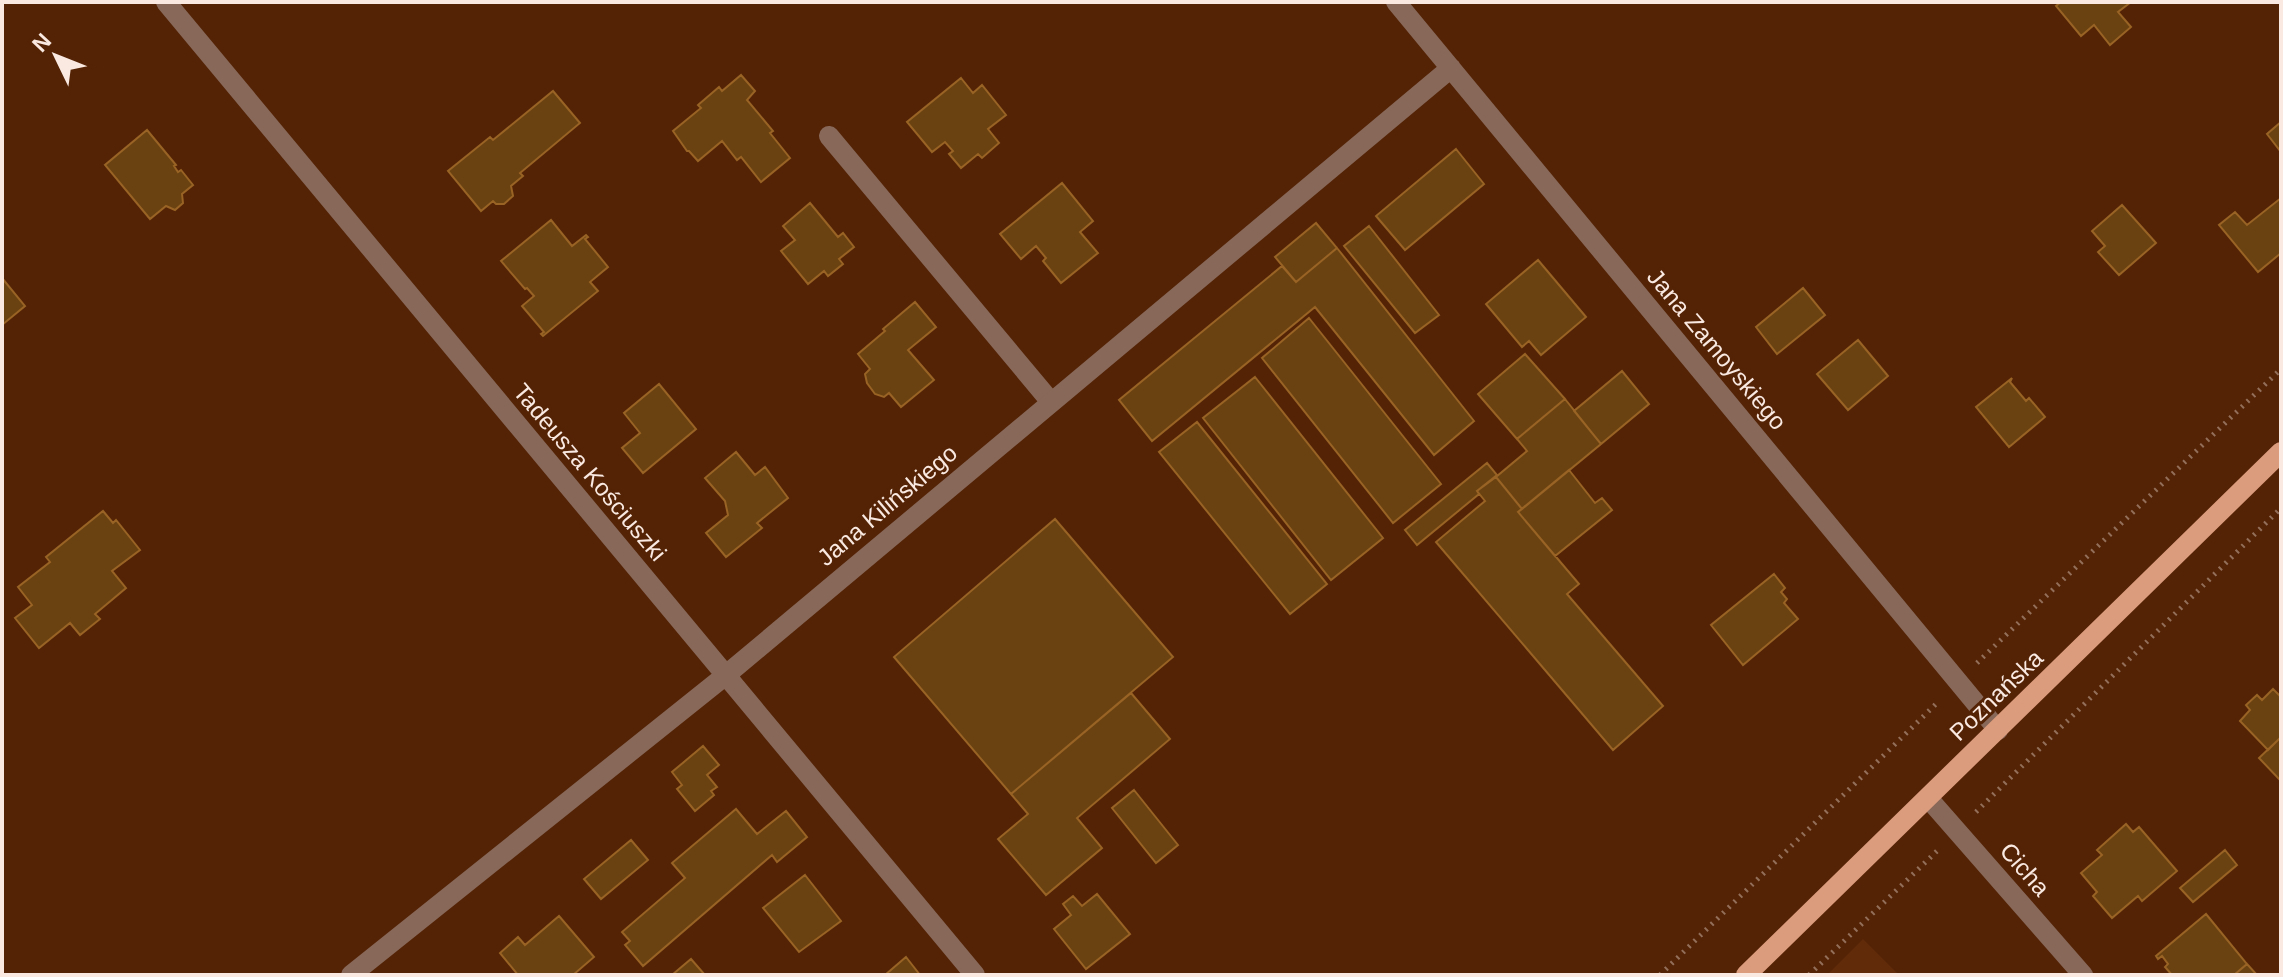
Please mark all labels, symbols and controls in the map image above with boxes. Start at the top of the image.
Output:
north arrow [16,16,96,96]
text: N [27,28,56,57]
street label: Jana Zamoyskiego [1642,263,1792,435]
street label: Tadeusza Kościuszki [508,378,672,566]
street label: Jana Kilińskiego [812,439,962,571]
street label: Poznańska [1944,644,2049,746]
street label: Cicha [1995,837,2056,902]

